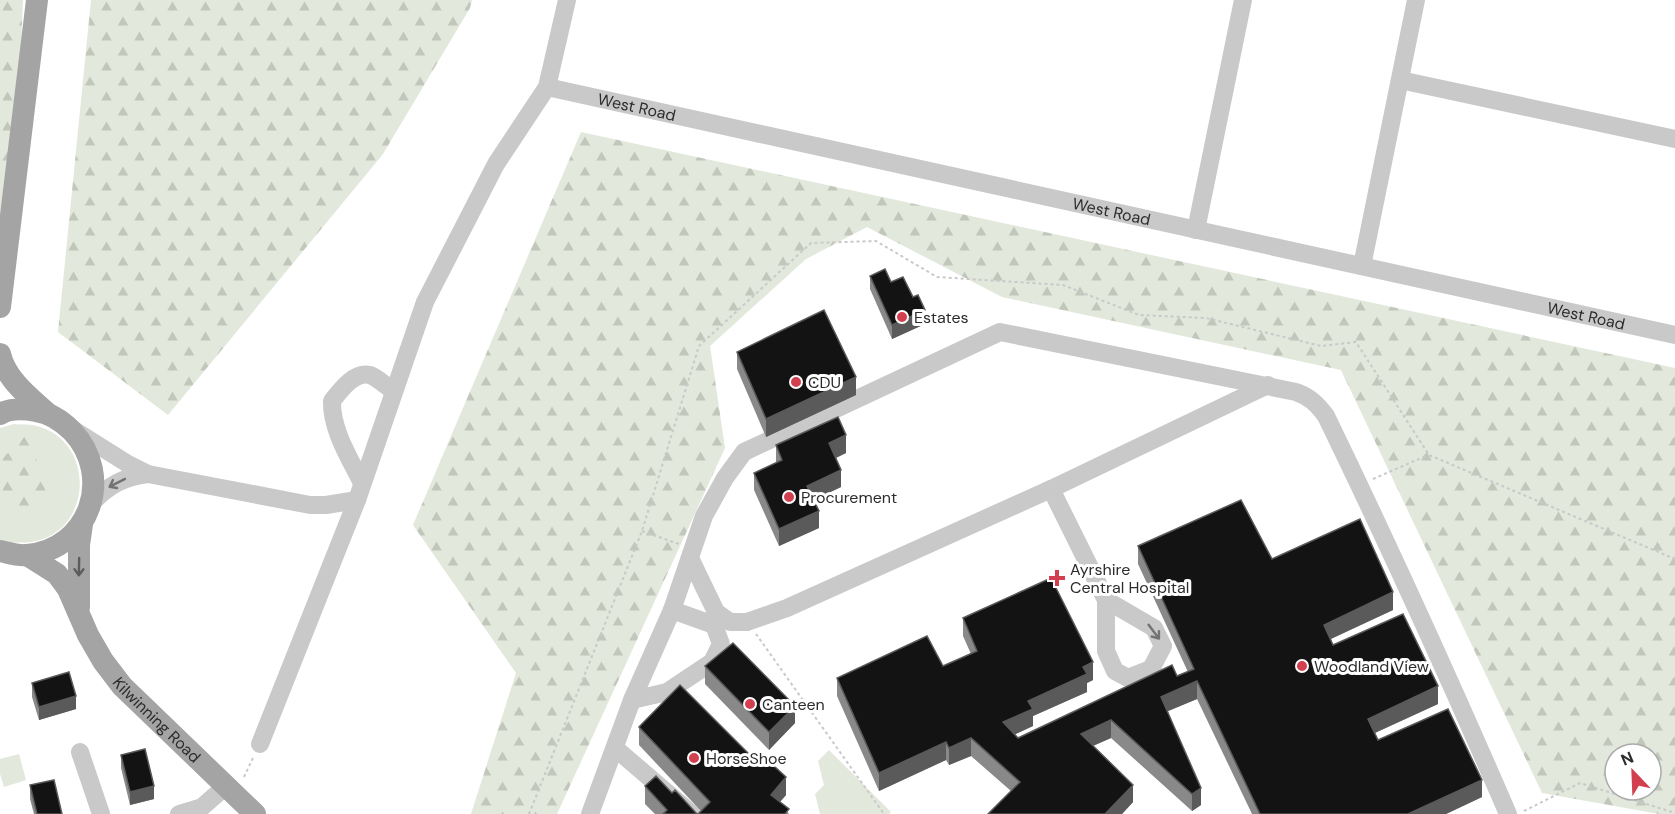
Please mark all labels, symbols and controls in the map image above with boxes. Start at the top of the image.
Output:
street label: West Road [596,88,678,126]
street label: West Road [1070,193,1152,230]
street label: West Road [1545,297,1627,335]
place label: Estates [914,307,969,328]
marker: Estates [895,310,909,324]
place label: CDU [808,372,841,393]
marker: CDU [789,375,803,389]
one-way arrow [108,478,126,489]
place label: Procurement [801,487,897,508]
marker: Procurement [782,490,796,504]
one-way arrow [73,557,85,577]
place label: Ayrshire Central Hospital [1070,559,1189,598]
marker: Ayrshire Central Hospital [1048,569,1066,587]
one-way arrow [1147,624,1160,640]
place label: Woodland View [1314,656,1429,677]
marker: Woodland View [1295,659,1309,673]
street label: Kilwinning Road [108,673,205,767]
place label: Canteen [762,694,825,715]
marker: Canteen [743,697,757,711]
north arrow [1603,742,1663,802]
text: N [1618,747,1637,771]
place label: HorseShoe [706,748,786,769]
marker: HorseShoe [687,751,701,765]

